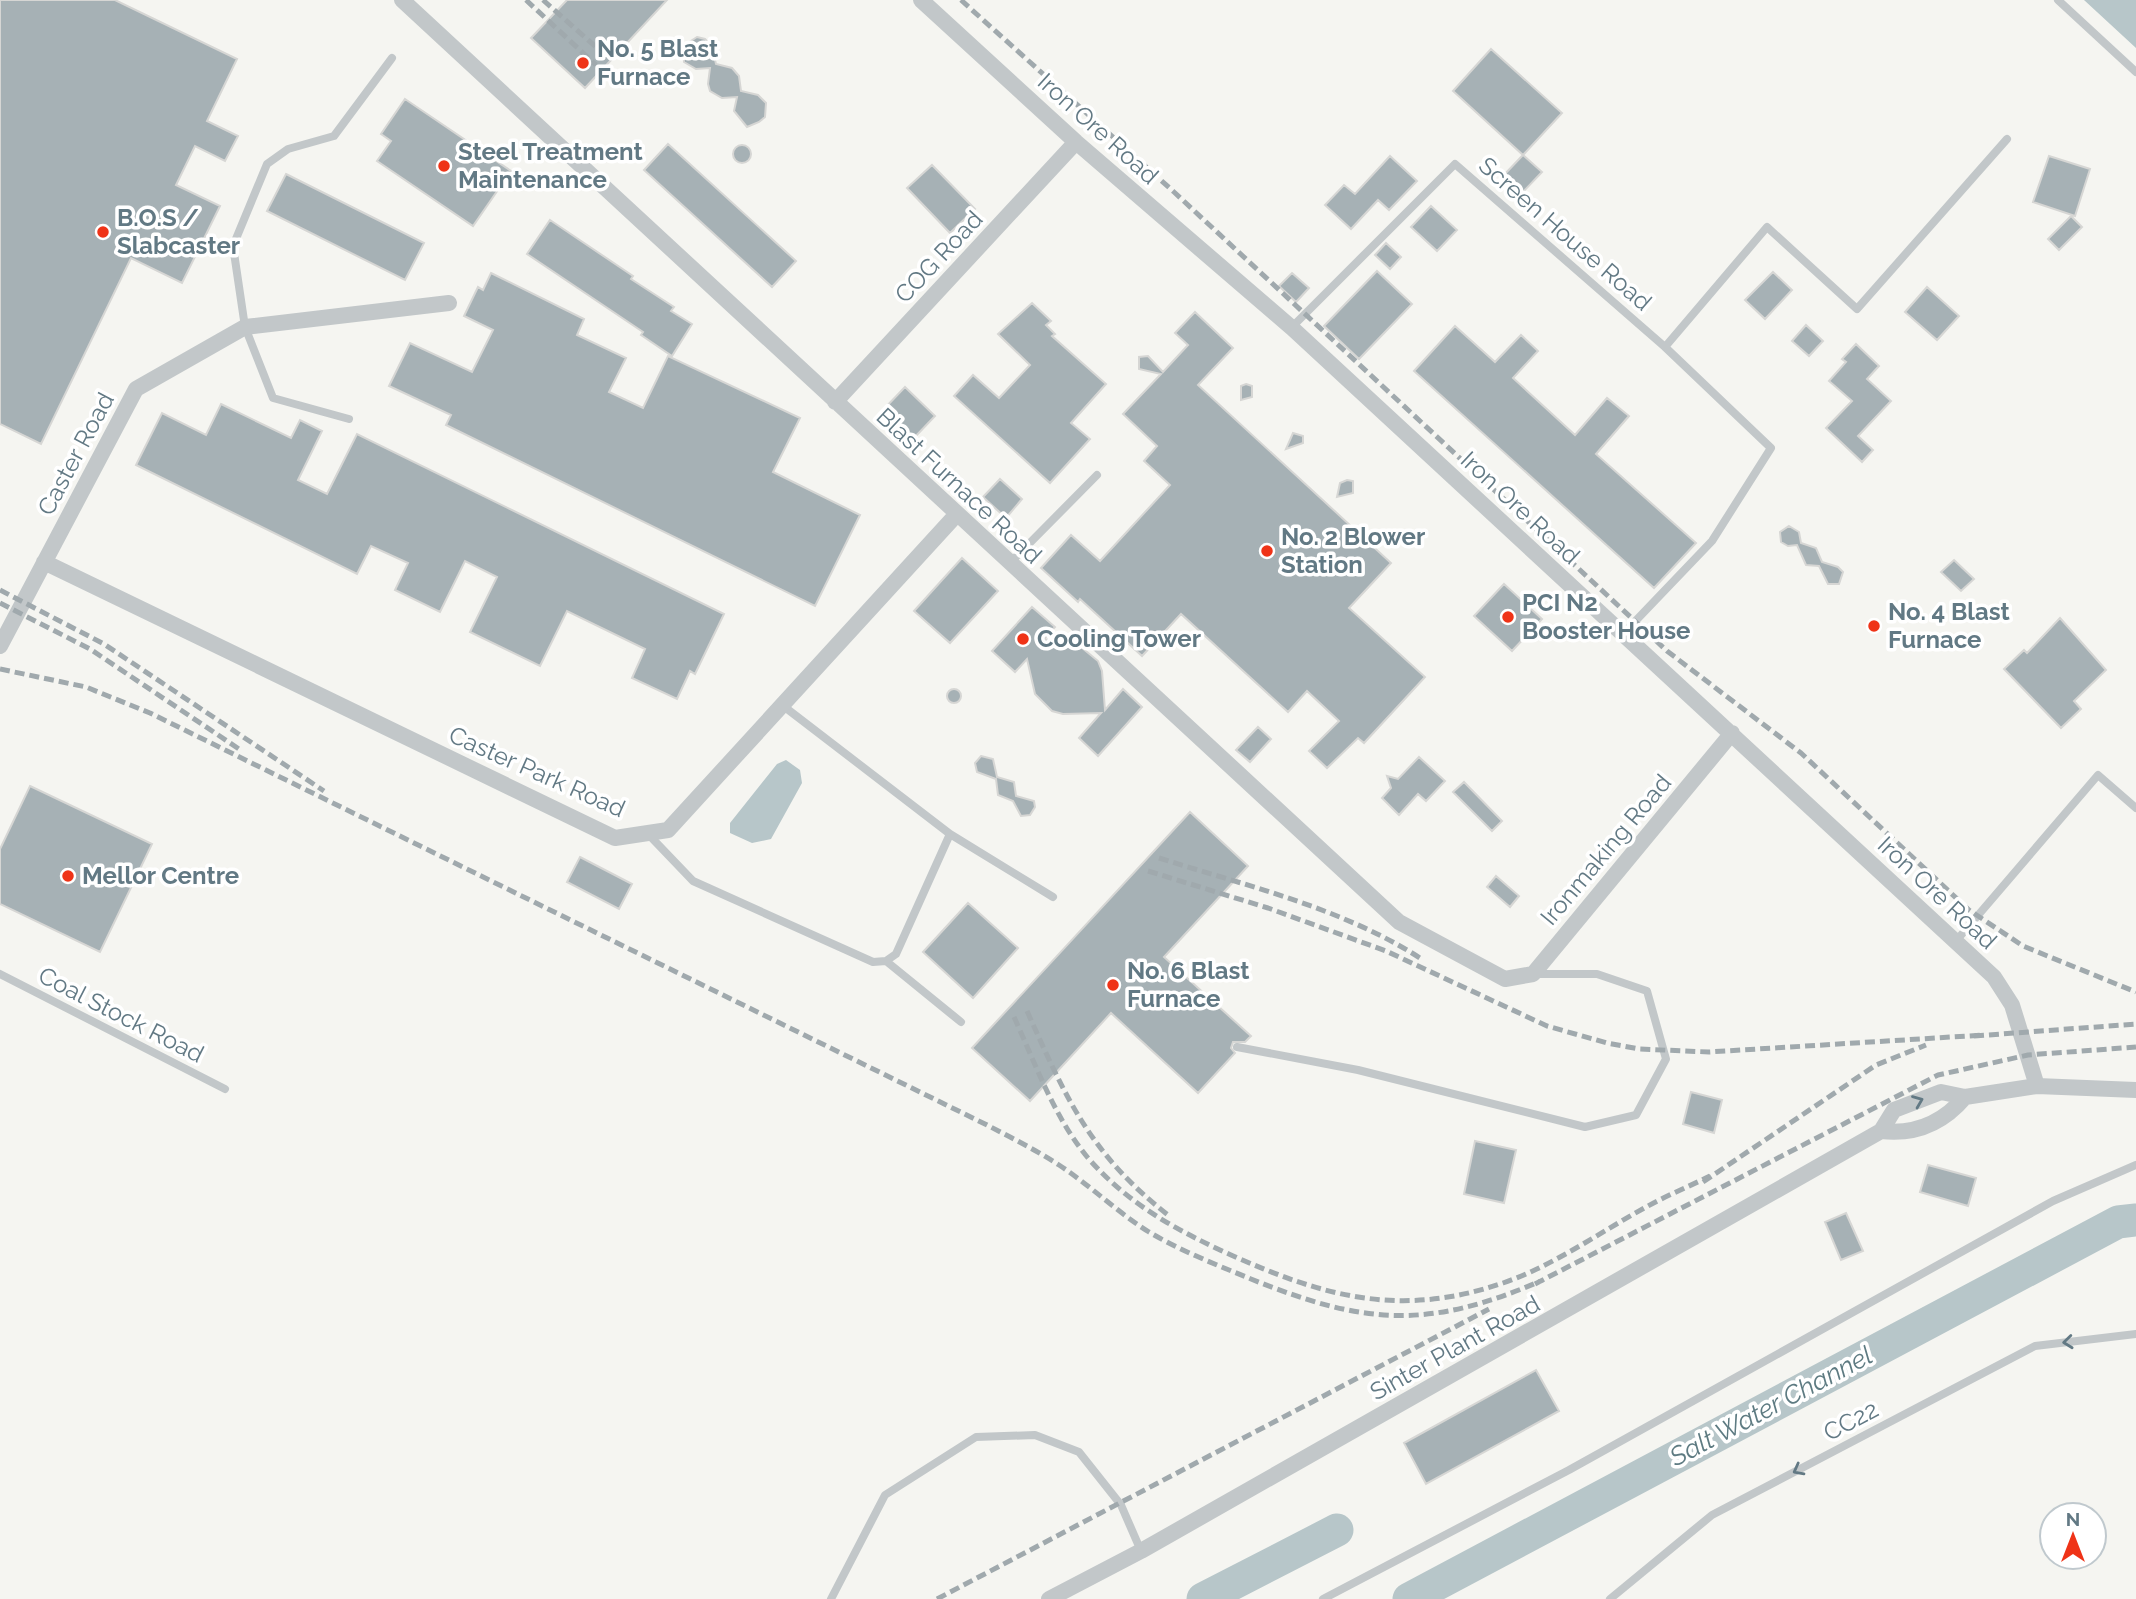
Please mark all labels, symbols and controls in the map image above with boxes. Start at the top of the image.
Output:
place label: No. 5 Blast Furnace [597,34,718,91]
marker: No. 5 Blast Furnace [575,55,591,71]
street label: Iron Ore Road [1032,67,1165,190]
place label: Steel Treatment Maintenance [458,137,643,194]
street label: Screen House Road [1473,151,1658,317]
marker: Steel Treatment Maintenance [436,158,452,174]
place label: B.O.S / Slabcaster [117,203,240,260]
street label: COG Road [889,205,989,309]
marker: B.O.S / Slabcaster [95,224,111,240]
street label: Caster Road [31,388,120,520]
street label: Blast Furnace Road [871,402,1048,570]
street label: Iron Ore Road [1455,445,1586,570]
place label: No. 2 Blower Station [1281,522,1425,579]
marker: No. 2 Blower Station [1259,543,1275,559]
place label: PCI N2 Booster House [1522,588,1690,645]
place label: No. 4 Blast Furnace [1888,597,2010,654]
marker: PCI N2 Booster House [1500,609,1516,625]
marker: No. 4 Blast Furnace [1866,618,1882,634]
place label: Cooling Tower [1037,624,1201,653]
marker: Cooling Tower [1015,631,1031,647]
street label: Caster Park Road [445,720,630,823]
street label: Ironmaking Road [1534,768,1677,931]
street label: Iron Ore Road [1872,830,2003,955]
place label: Mellor Centre [82,861,239,890]
marker: Mellor Centre [60,868,76,884]
place label: No. 6 Blast Furnace [1127,956,1250,1013]
street label: Coal Stock Road [34,960,209,1069]
marker: No. 6 Blast Furnace [1105,977,1121,993]
one-way arrow [1911,1095,1923,1109]
street label: Sinter Plant Road [1365,1289,1545,1406]
one-way arrow [2062,1334,2073,1349]
water label: Salt Water Channel [1664,1340,1878,1473]
street label: CC22 [1818,1394,1883,1447]
one-way arrow [1793,1462,1805,1475]
north arrow [2038,1501,2108,1571]
text: N [2066,1508,2080,1530]

